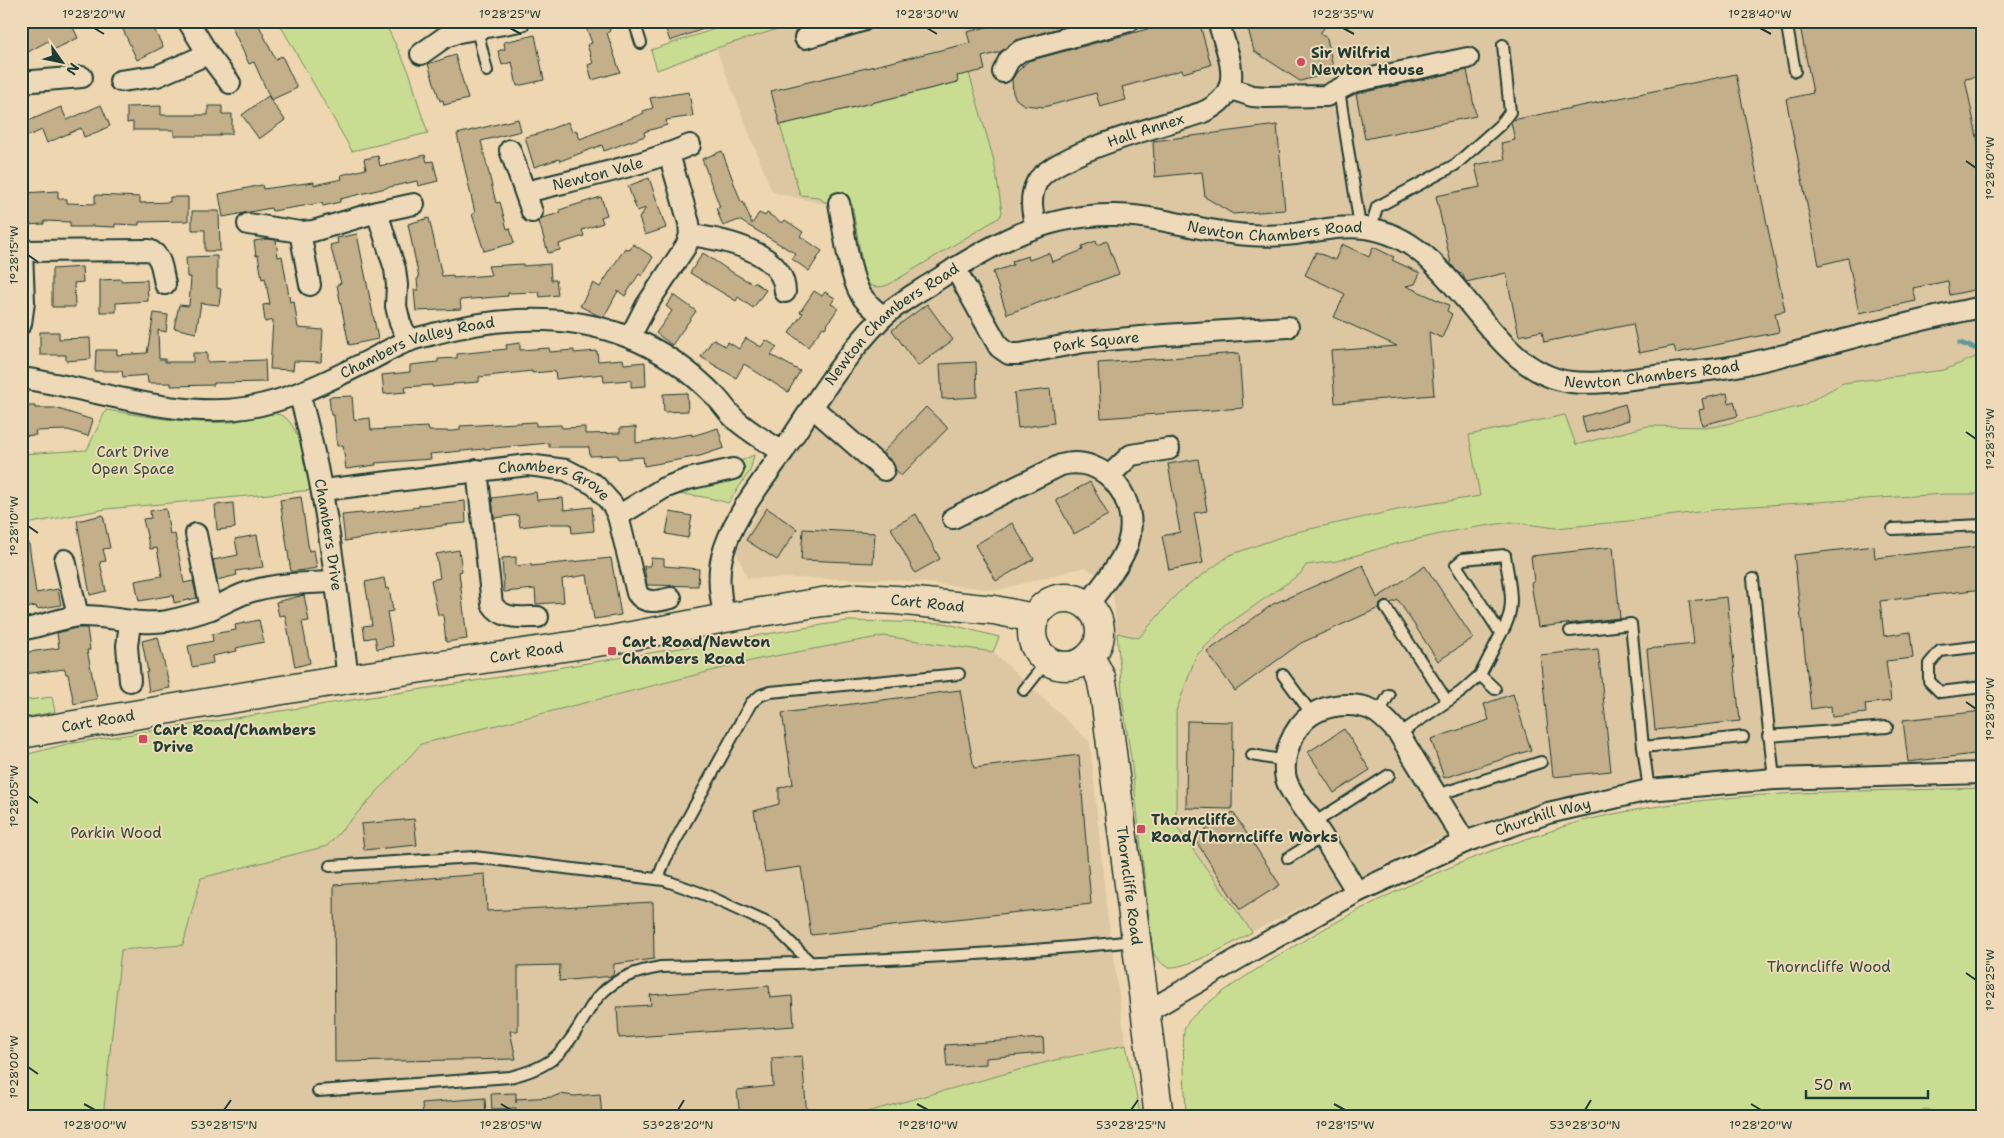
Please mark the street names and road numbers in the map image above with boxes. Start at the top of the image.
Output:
street label: Hall Annex [1104,109,1187,152]
street label: Newton Vale [550,152,646,195]
street label: Newton Chambers Road [1186,216,1364,246]
street label: Newton Chambers Road [820,258,963,389]
street label: Chambers Valley Road [337,312,496,383]
street label: Park Square [1052,327,1140,358]
street label: Newton Chambers Road [1563,355,1742,393]
street label: Chambers Grove [497,455,615,505]
street label: Chambers Drive [310,477,347,592]
street label: Cart Road [890,590,966,617]
street label: Cart Road [488,637,565,668]
street label: Cart Road [60,705,137,737]
street label: Churchill Way [1492,794,1593,841]
street label: Thorncliffe Road [1112,825,1147,947]

